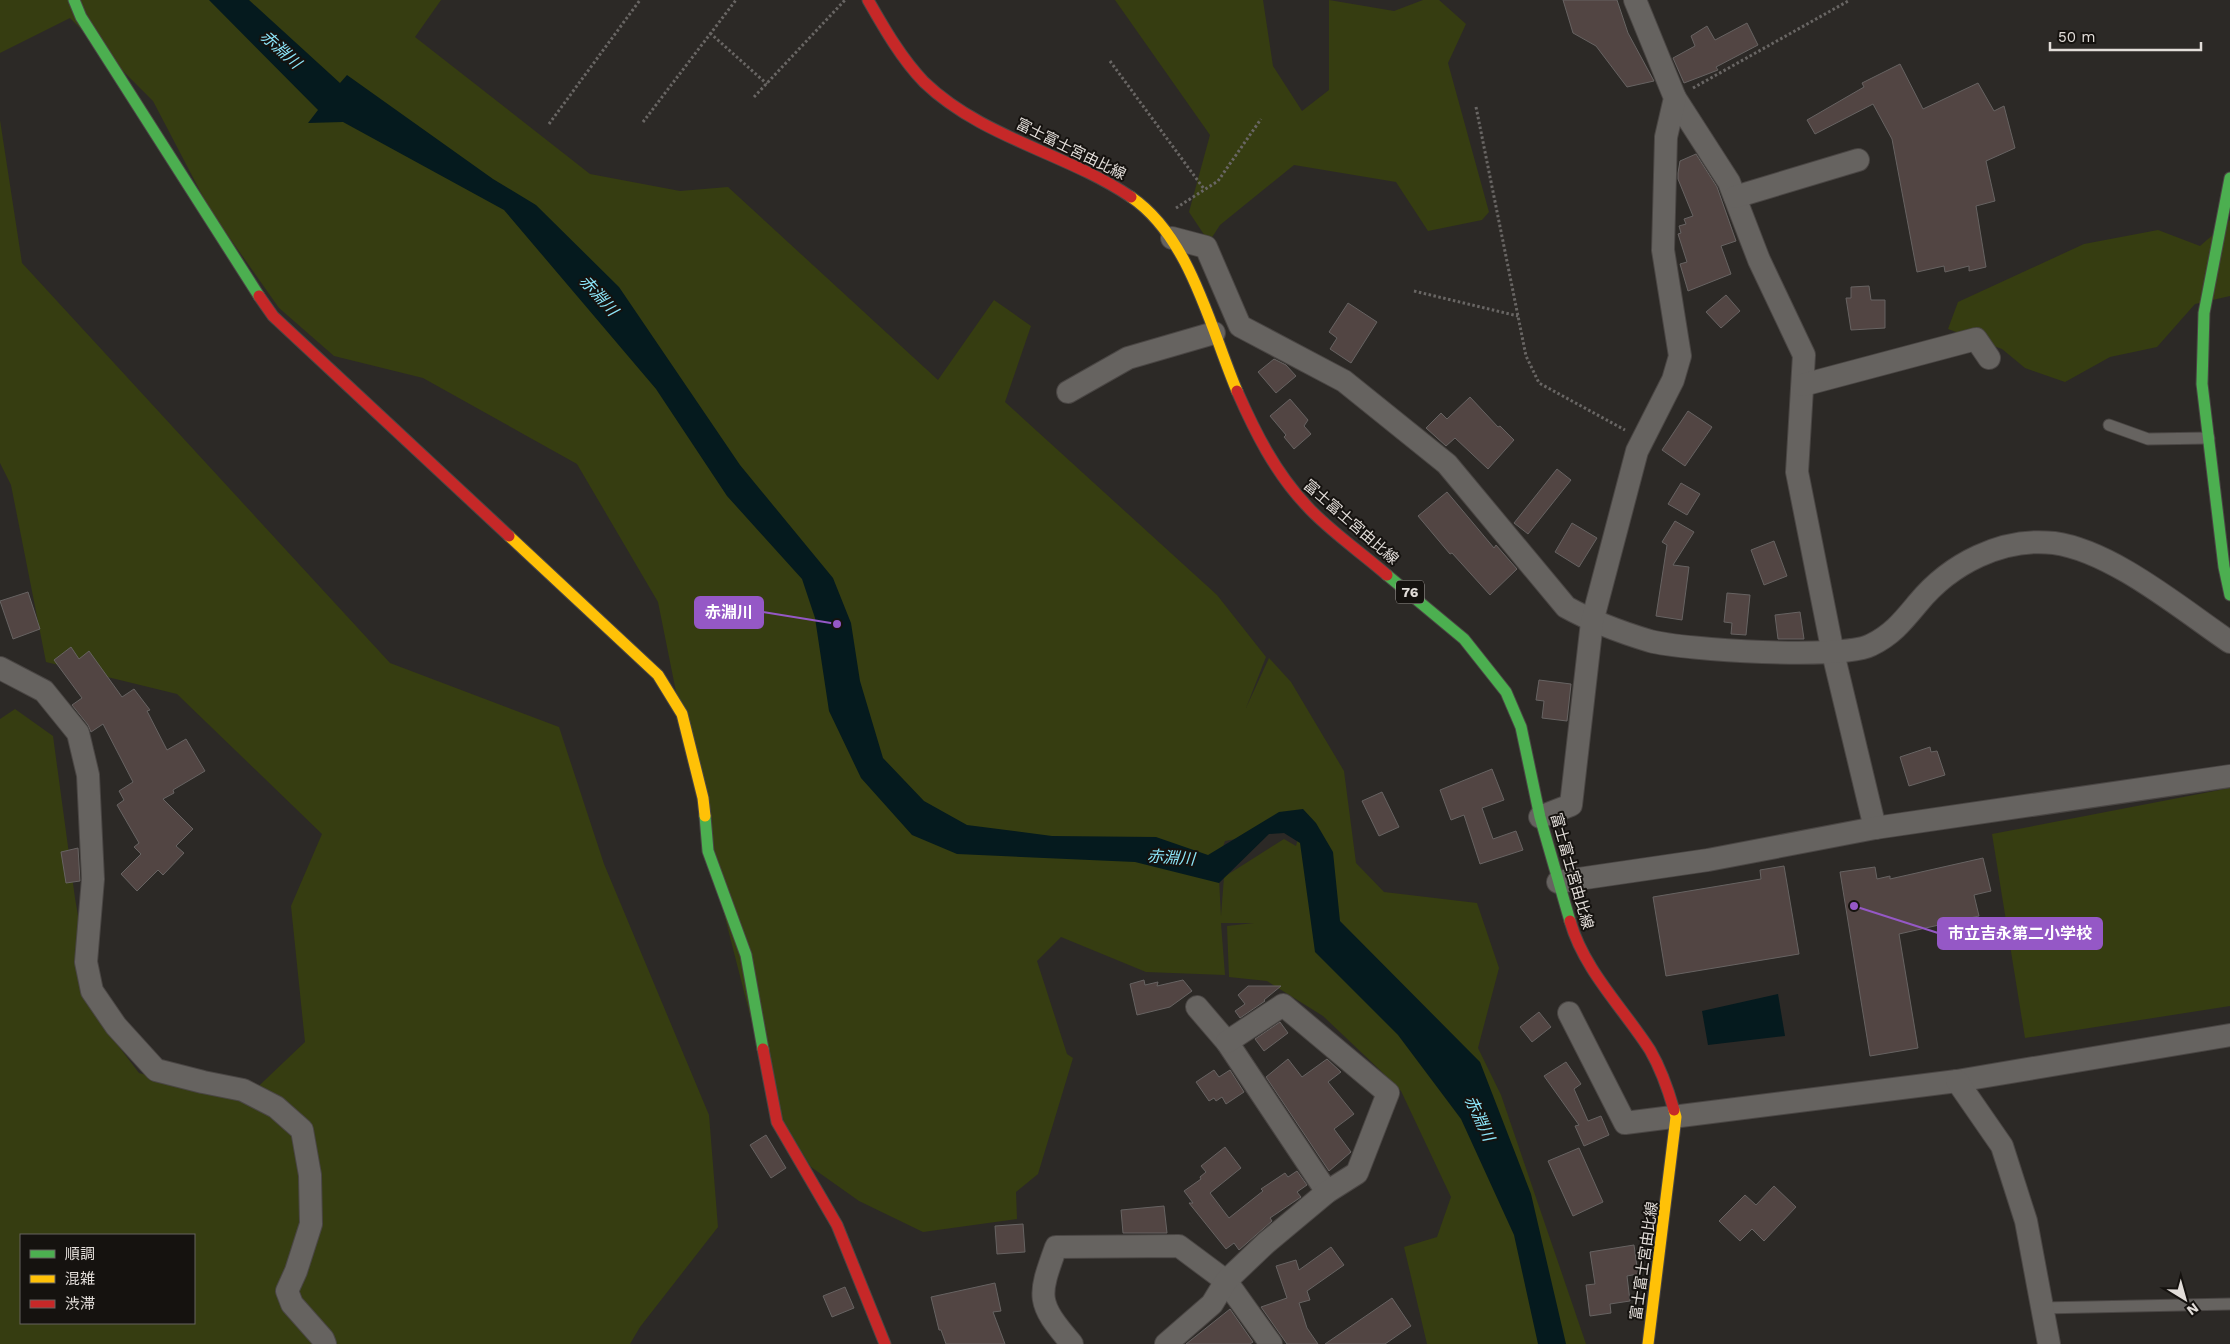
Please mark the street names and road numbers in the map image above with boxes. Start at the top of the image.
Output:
street label: 富士富士宮由比線 [1013,115,1129,183]
street label: 富士富士宮由比線 [1300,476,1402,568]
road number: 76 [1396,580,1424,604]
street label: 富士富士宮由比線 [1547,811,1597,931]
street label: 富士富士宮由比線 [1627,1200,1661,1322]

